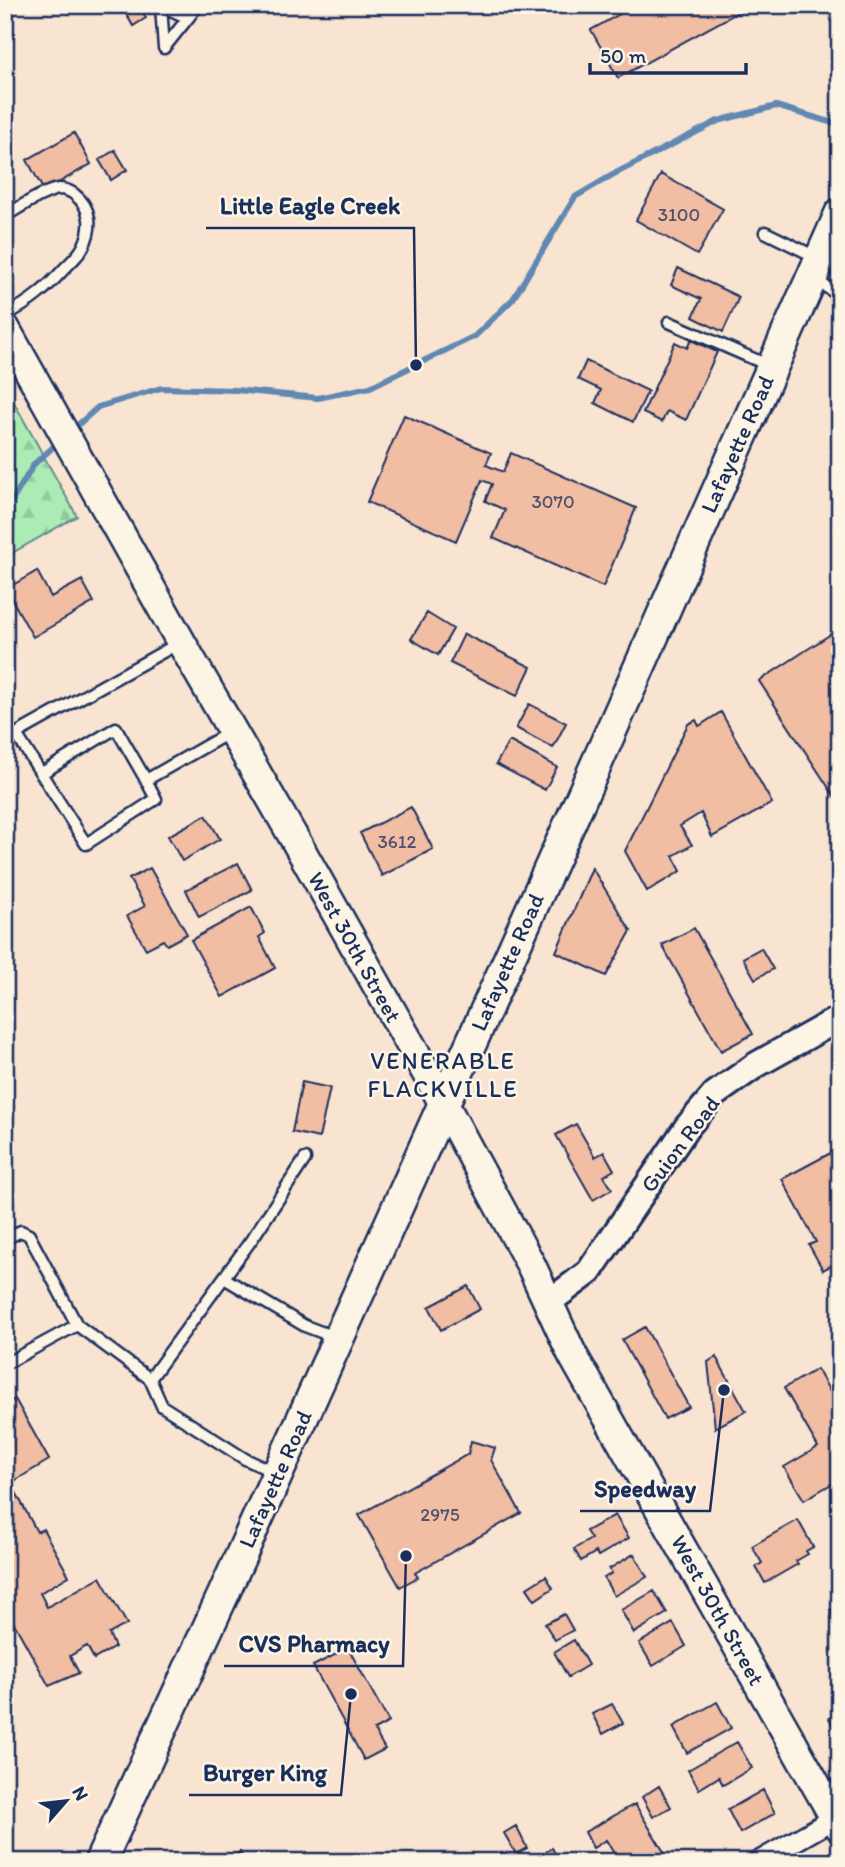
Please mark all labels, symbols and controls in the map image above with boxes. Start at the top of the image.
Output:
scale bar [590,32,745,76]
text: 50 m [600,43,647,68]
callout: Little Eagle Creek [206,183,414,228]
text: Little Eagle Creek [220,191,401,221]
house number: 3100 [658,203,700,226]
street label: Lafayette Road [694,370,780,517]
house number: 3070 [531,490,575,513]
house number: 3612 [377,830,417,853]
street label: West 30th Street [302,867,408,1027]
street label: Lafayette Road [464,888,550,1035]
district label: VENERABLE FLACKVILLE [368,1046,518,1103]
street label: Guion Road [635,1090,725,1198]
street label: Lafayette Road [232,1405,318,1552]
callout: Speedway [580,1466,710,1511]
text: Speedway [594,1474,697,1504]
house number: 2975 [420,1503,460,1526]
street label: West 30th Street [665,1530,771,1690]
callout: CVS Pharmacy [224,1621,403,1666]
text: CVS Pharmacy [238,1629,390,1659]
callout: Burger King [189,1750,341,1795]
text: Burger King [203,1758,328,1788]
north arrow [32,1766,102,1836]
text: N [67,1782,94,1804]

